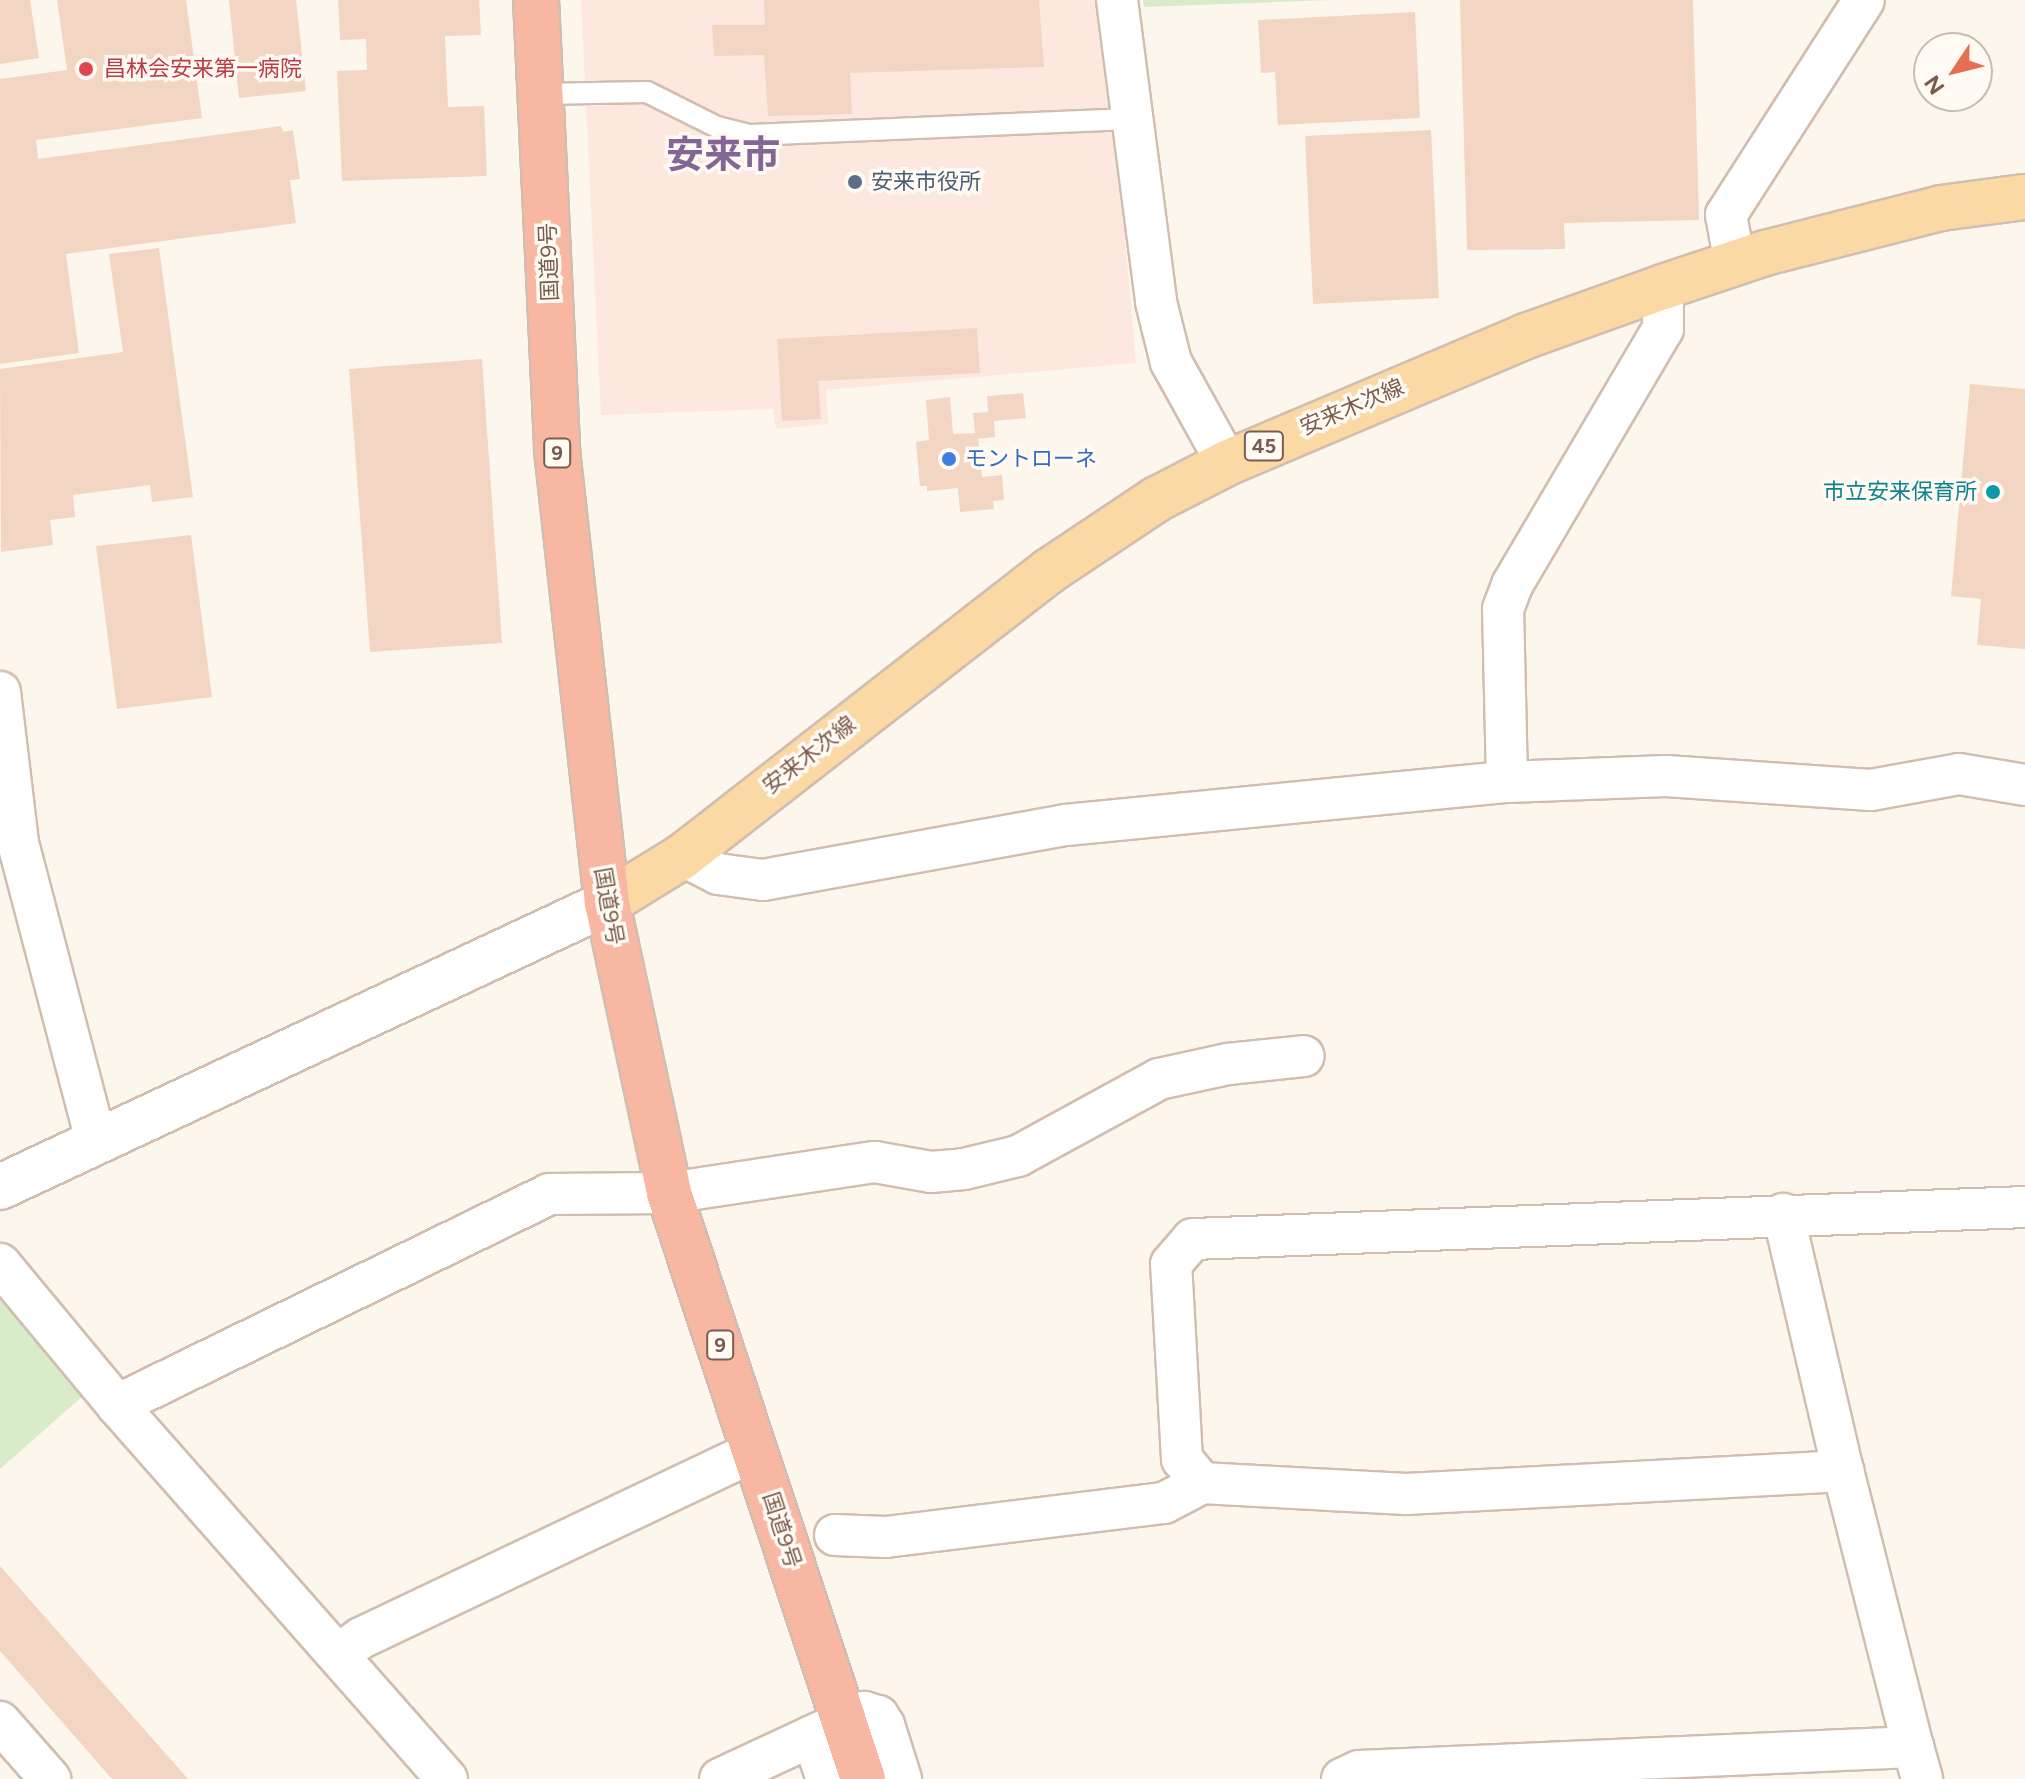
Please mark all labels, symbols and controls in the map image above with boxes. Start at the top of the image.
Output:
north arrow [1913,32,1993,112]
place label: 昌林会安来第一病院 [104,56,302,82]
marker: 昌林会安来第一病院 [75,58,97,80]
text: N [1919,70,1951,100]
district label: 安来市 [666,133,780,179]
place label: 安来市役所 [871,169,981,195]
marker: 安来市役所 [846,173,864,191]
street label: 国道9号 [534,222,564,302]
street label: 安来木次線 [1296,373,1408,441]
road number: 45 [1242,430,1286,462]
road number: 9 [543,437,571,469]
place label: モントローネ [965,446,1097,472]
marker: モントローネ [940,450,958,468]
place label: 市立安来保育所 [1823,479,1977,505]
marker: 市立安来保育所 [1984,483,2002,501]
street label: 安来木次線 [758,711,860,799]
street label: 国道9号 [589,865,629,947]
road number: 9 [706,1329,734,1361]
street label: 国道9号 [757,1489,807,1571]

